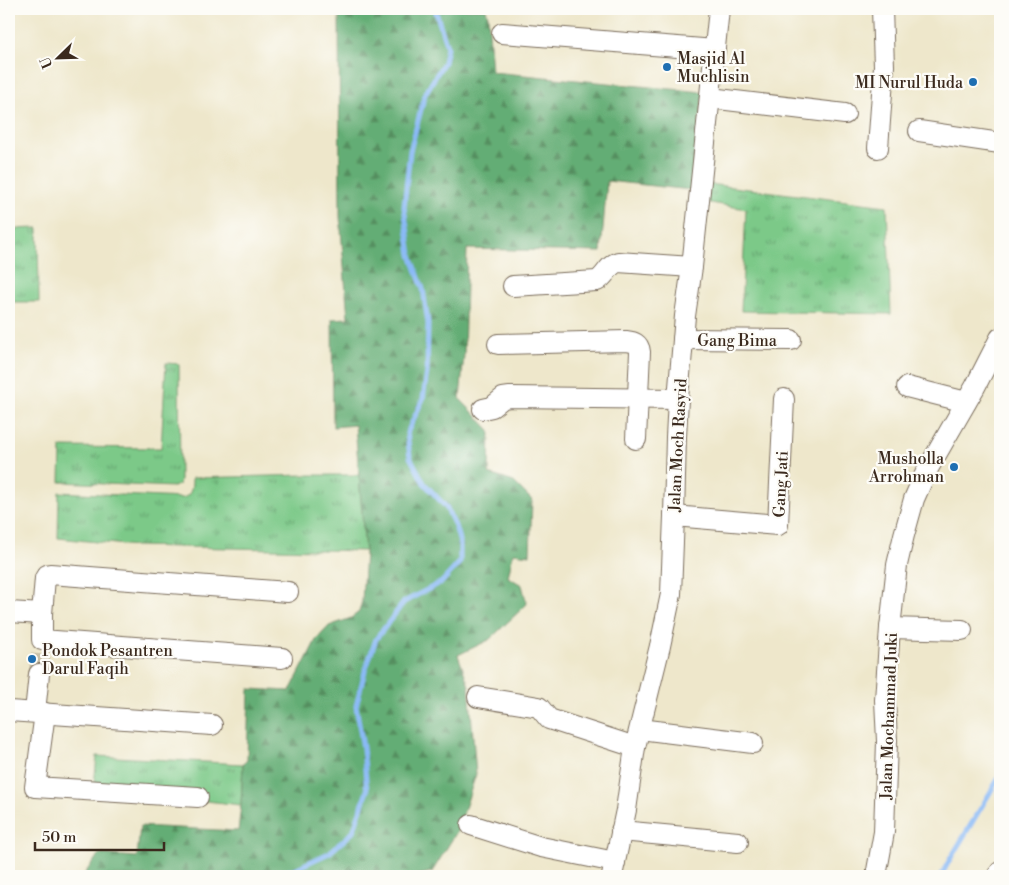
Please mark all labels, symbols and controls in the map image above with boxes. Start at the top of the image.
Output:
north arrow [32,32,82,82]
place label: Masjid Al Muchlisin [677,49,750,87]
text: U [36,54,57,71]
marker: Masjid Al Muchlisin [661,61,673,73]
place label: MI Nurul Huda [855,73,964,93]
marker: MI Nurul Huda [967,76,979,88]
street label: Gang Bima [697,331,778,351]
street label: Jalan Moch Rasyid [664,378,691,513]
place label: Musholla Arrohman [868,449,945,487]
street label: Gang Jati [769,450,793,518]
marker: Musholla Arrohman [948,461,960,473]
street label: Jalan Mochammad Juki [876,632,902,801]
place label: Pondok Pesantren Darul Faqih [42,641,173,679]
marker: Pondok Pesantren Darul Faqih [26,653,38,665]
scale bar [35,820,164,852]
text: 50 m [42,828,76,847]

